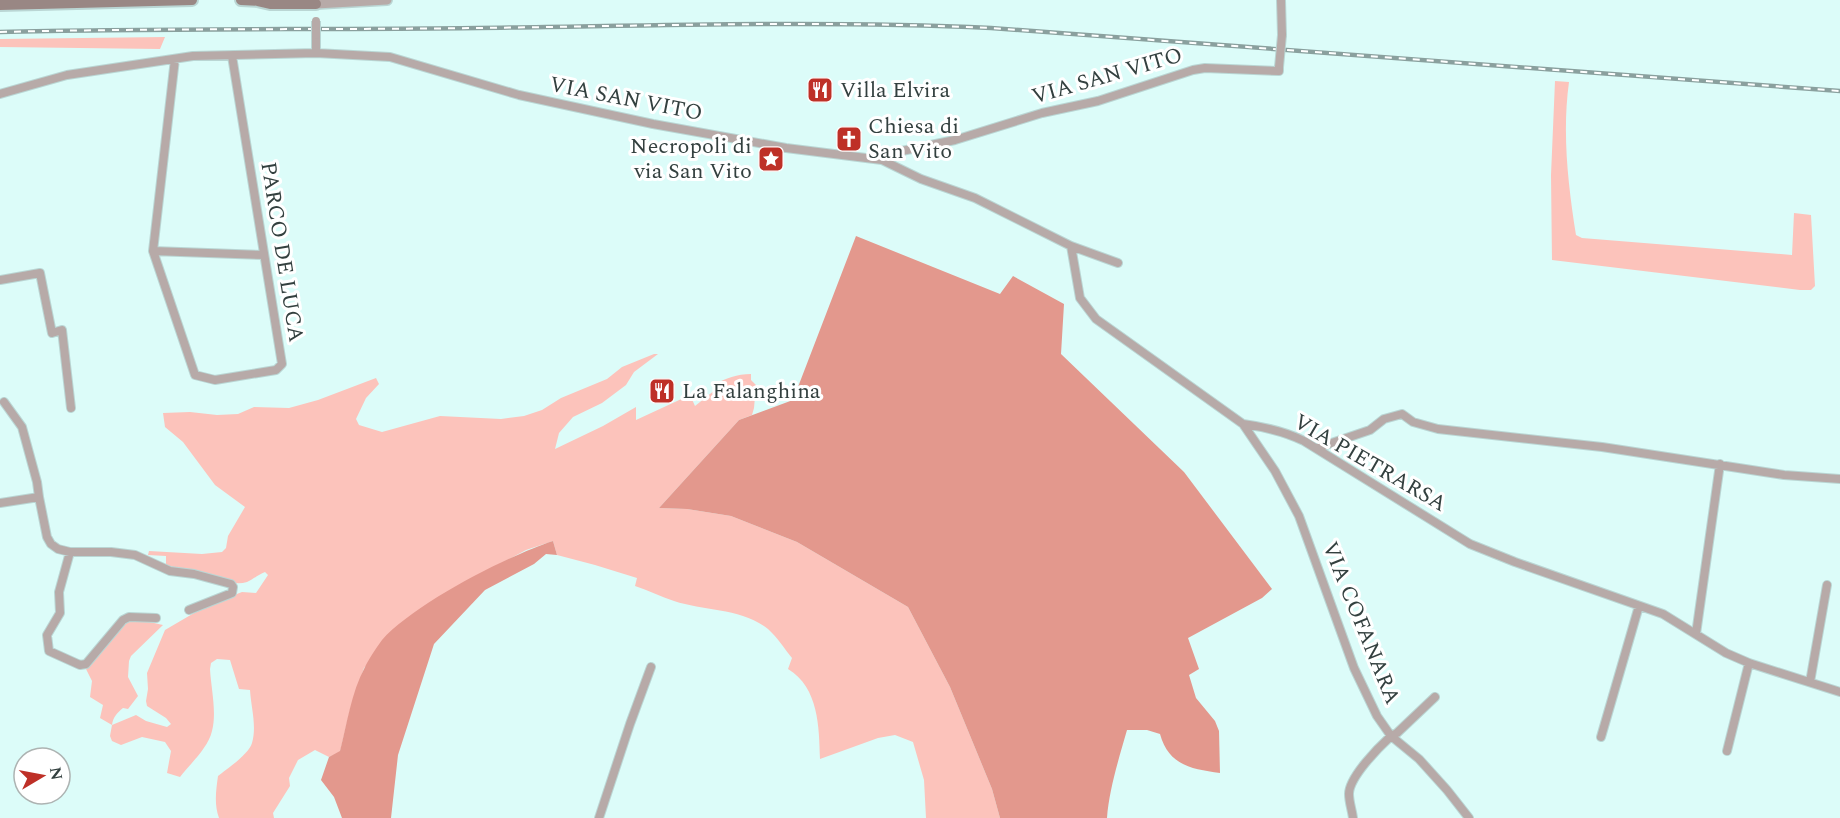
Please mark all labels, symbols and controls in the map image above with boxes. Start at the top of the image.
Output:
street label: VIA SAN VITO [1028,39,1186,113]
street label: VIA SAN VITO [547,68,705,130]
place label: Villa Elvira [840,74,951,107]
restaurant icon: Villa Elvira [805,75,835,105]
place label: Chiesa di San Vito [868,110,959,168]
church icon: Chiesa di San Vito [834,124,864,154]
place label: Necropoli di via San Vito [630,130,752,188]
place icon: Necropoli di via San Vito [756,144,786,174]
street label: PARCO DE LUCA [251,159,313,345]
place label: La Falanghina [682,375,821,408]
restaurant icon: La Falanghina [647,376,677,406]
street label: VIA PIETRARSA [1287,406,1453,520]
street label: VIA COFANARA [1313,537,1409,709]
north arrow [12,746,72,806]
text: N [43,765,69,782]

